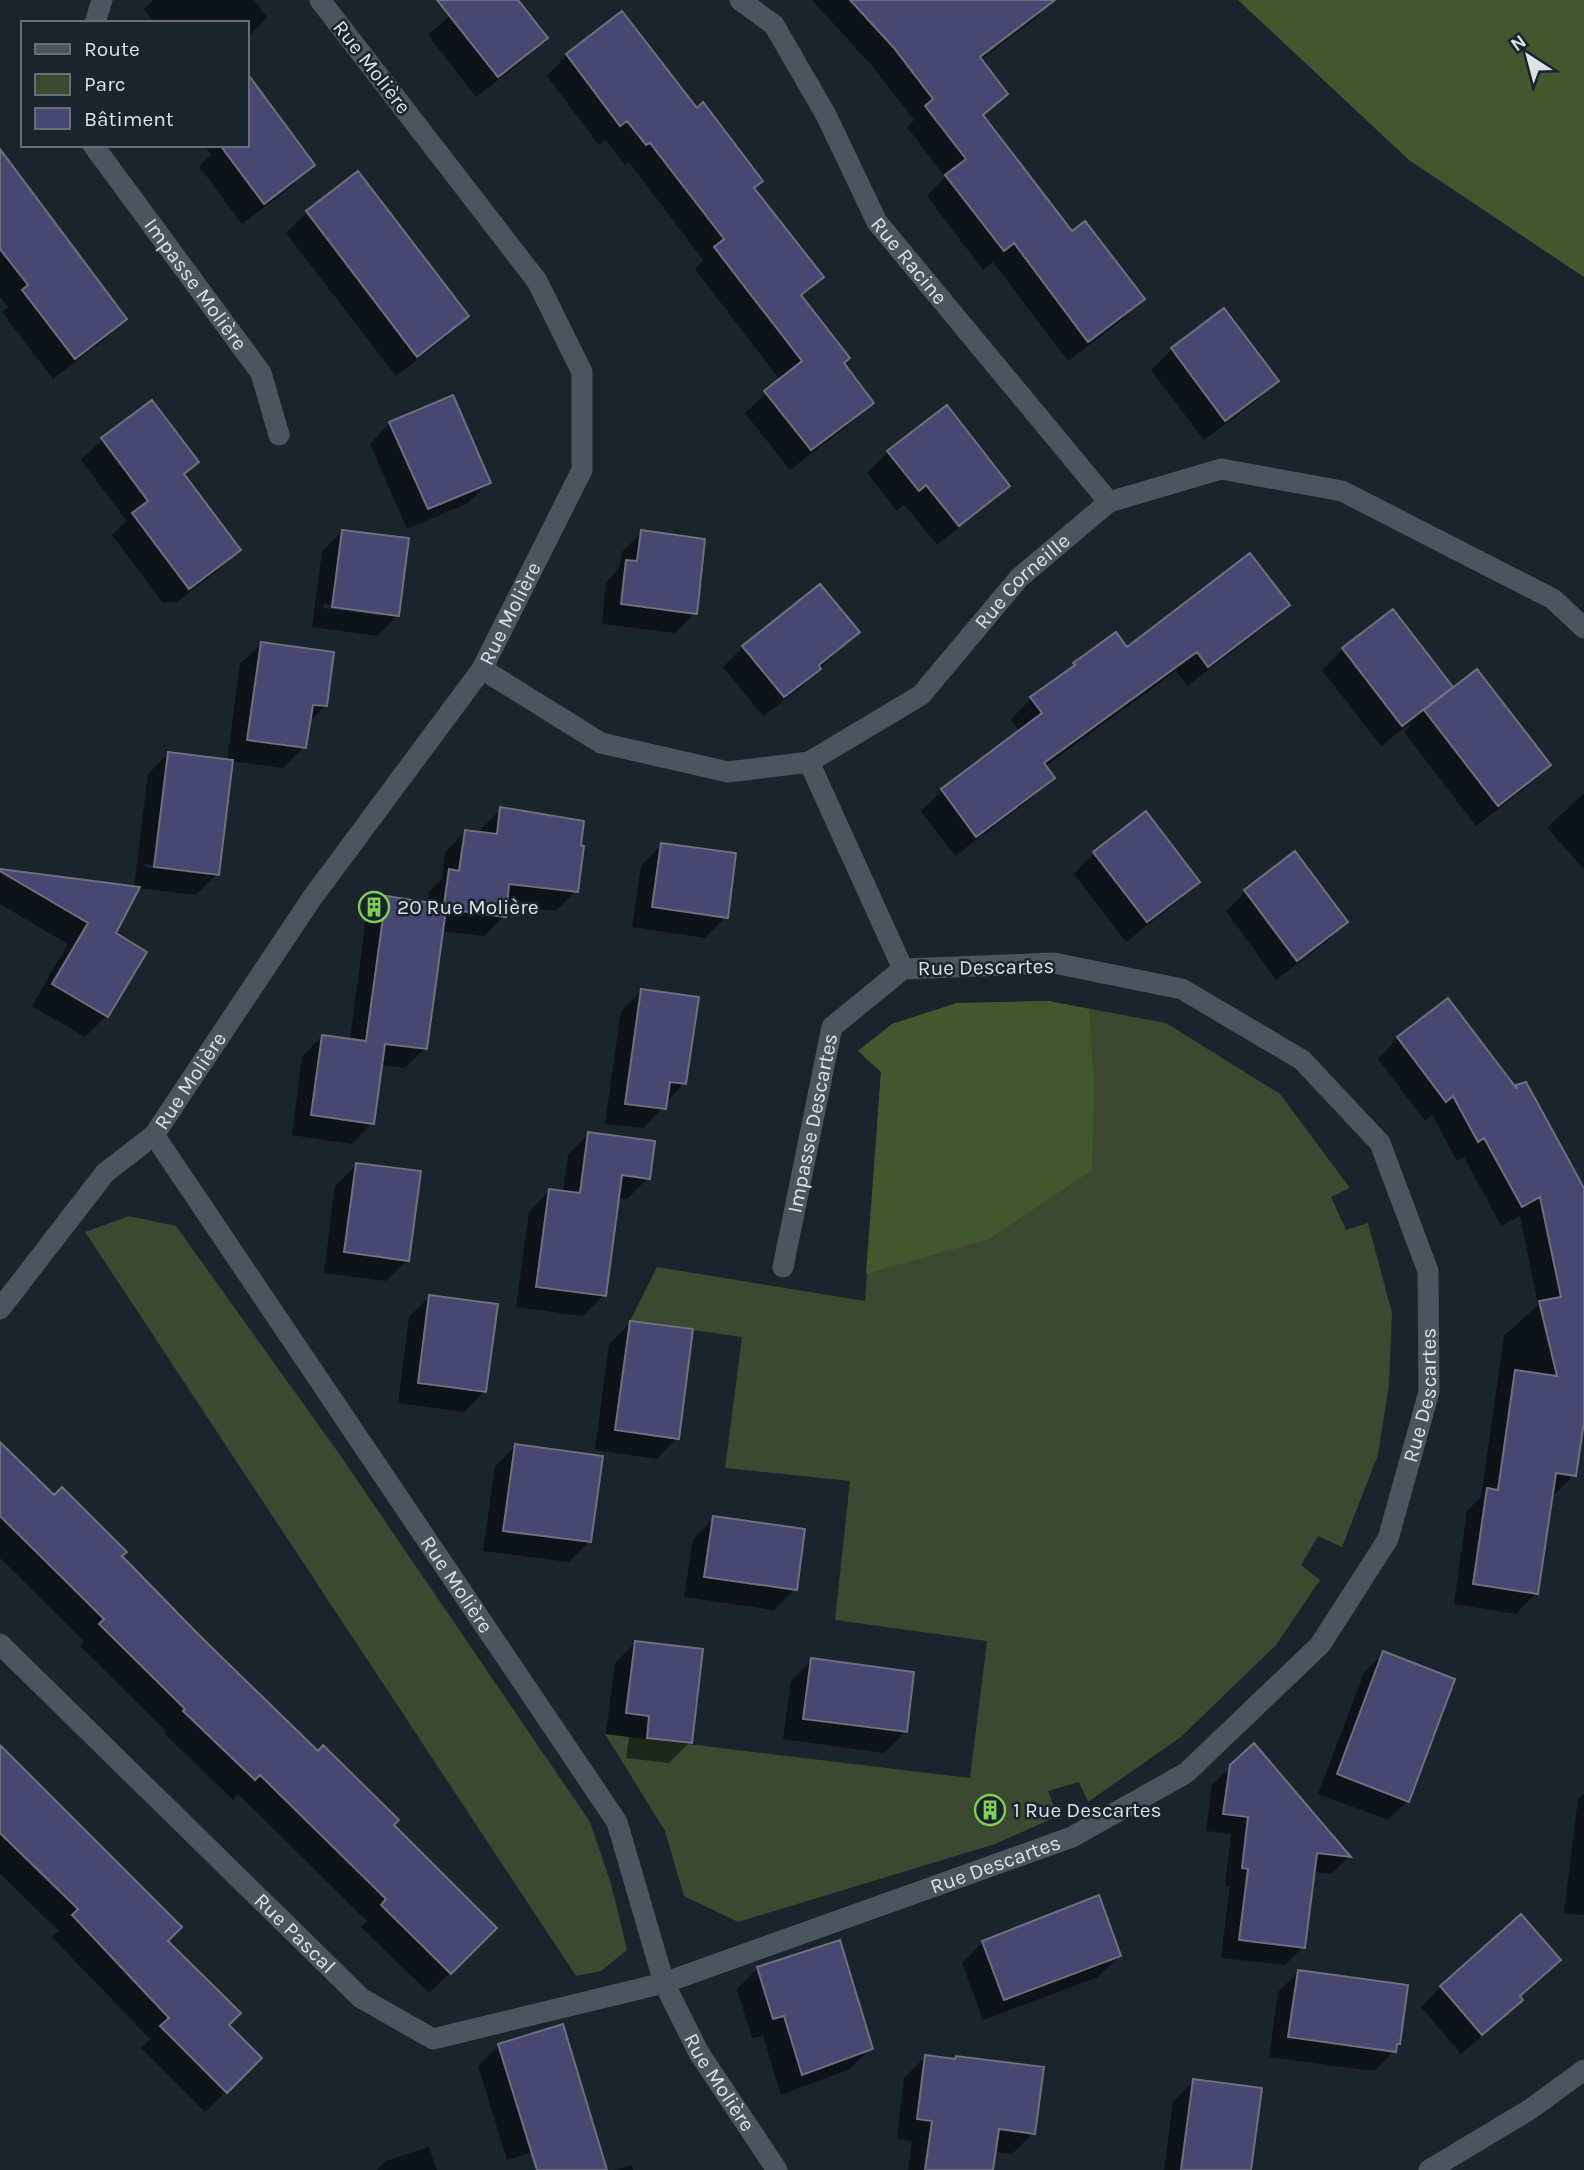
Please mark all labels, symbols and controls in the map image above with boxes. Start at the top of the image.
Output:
street label: Rue Molière [328,16,416,118]
legend [21,21,248,147]
north arrow [1493,21,1563,91]
text: N [1507,30,1531,56]
text: Route [84,37,140,61]
text: Parc [84,72,126,96]
text: Bâtiment [84,107,174,131]
street label: Rue Racine [866,212,952,309]
street label: Impasse Molière [139,214,252,355]
street label: Rue Corneille [969,528,1075,634]
street label: Rue Molière [474,558,546,669]
building icon: 20 Rue Molière [357,890,391,924]
place label: 20 Rue Molière [397,895,539,919]
street label: Rue Descartes [917,954,1055,980]
street label: Rue Molière [149,1028,231,1134]
street label: Impasse Descartes [782,1031,842,1215]
street label: Rue Descartes [1398,1328,1442,1465]
street label: Rue Molière [416,1531,498,1638]
building icon: 1 Rue Descartes [973,1793,1007,1827]
place label: 1 Rue Descartes [1013,1798,1162,1822]
street label: Rue Descartes [927,1830,1064,1899]
street label: Rue Pascal [249,1888,340,1978]
street label: Rue Molière [679,2029,760,2136]

